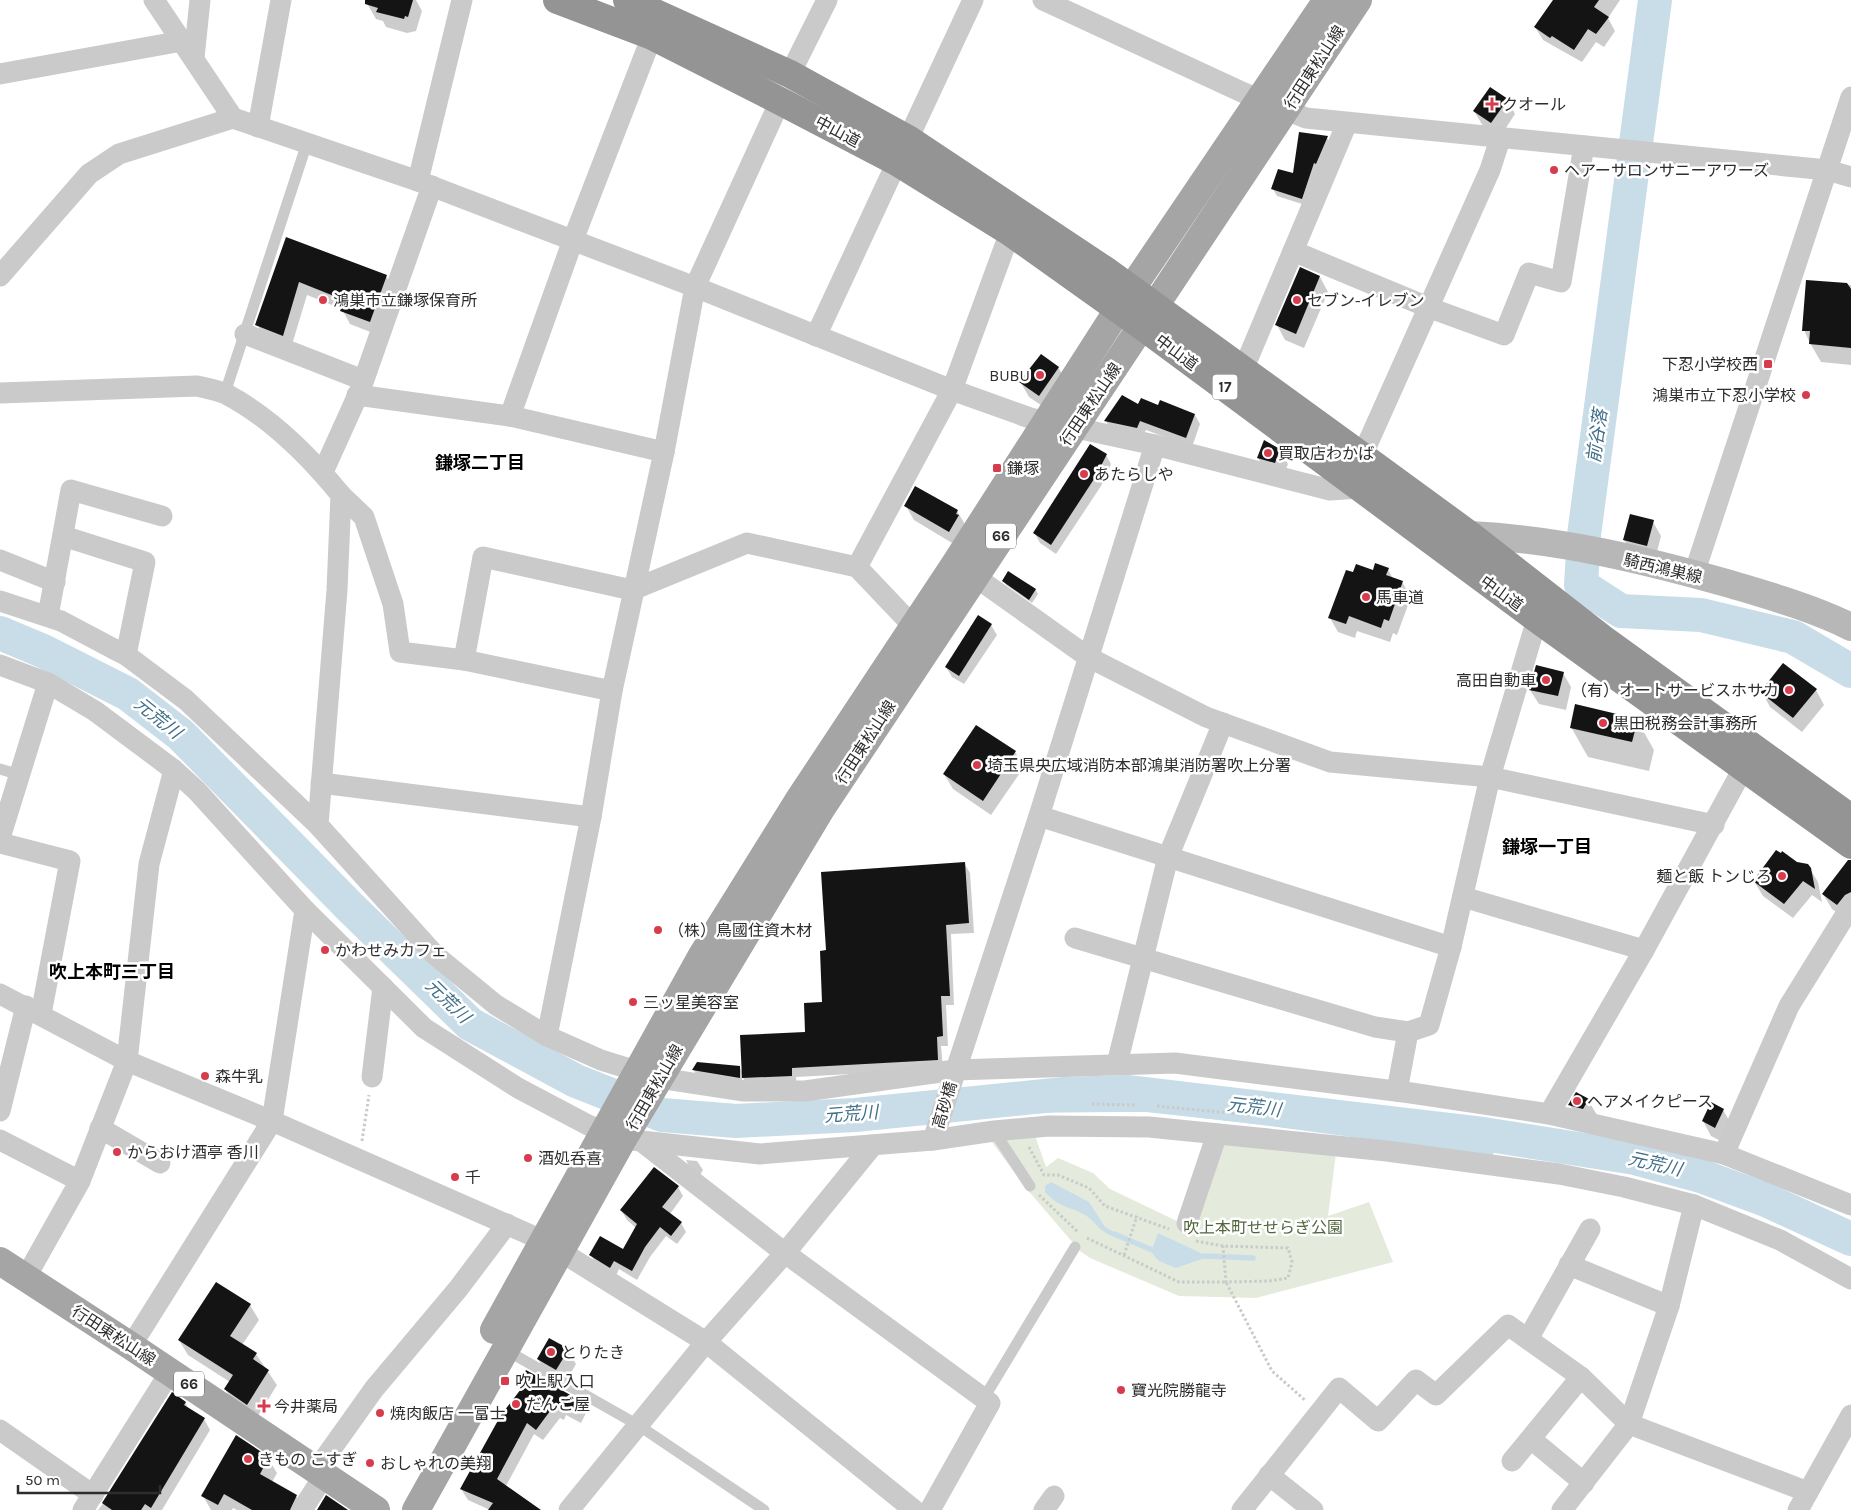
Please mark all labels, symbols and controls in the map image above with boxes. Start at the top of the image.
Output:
street label: 行田東松山線 [1280,22,1349,113]
place label: クオール [1502,95,1566,114]
marker: クオール [1486,98,1498,110]
street label: 中山道 [812,112,863,151]
place label: ヘアーサロンサニーアワーズ [1564,161,1769,180]
marker: ヘアーサロンサニーアワーズ [1548,164,1560,176]
place label: 鴻巣市立鎌塚保育所 [333,291,477,310]
place label: セブン-イレブン [1307,291,1425,310]
marker: 鴻巣市立鎌塚保育所 [317,294,329,306]
marker: セブン-イレブン [1291,294,1303,306]
street label: 中山道 [1152,330,1202,374]
place label: 下忍小学校西 [1662,355,1758,374]
marker: 下忍小学校西 [1762,358,1774,370]
street label: 行田東松山線 [1056,359,1125,449]
place label: BUBU [989,366,1030,385]
marker: BUBU [1034,369,1046,381]
road number: 17 [1212,374,1238,400]
place label: 鴻巣市立下忍小学校 [1652,386,1796,405]
marker: 鴻巣市立下忍小学校 [1800,389,1812,401]
water label: 前谷落 [1582,405,1612,464]
place label: 買取店わかば [1278,444,1374,463]
marker: 買取店わかば [1262,447,1274,459]
district label: 鎌塚二丁目 [435,452,525,474]
place label: 鎌塚 [1007,459,1039,478]
marker: 鎌塚 [991,462,1003,474]
place label: あたらしや [1094,465,1174,484]
marker: あたらしや [1078,468,1090,480]
road number: 66 [986,524,1016,548]
street label: 騎西鴻巣線 [1622,550,1704,587]
street label: 中山道 [1477,572,1527,615]
place label: 馬車道 [1376,588,1424,607]
marker: 馬車道 [1360,591,1372,603]
place label: 高田自動車 [1456,671,1536,690]
marker: 高田自動車 [1540,674,1552,686]
place label: （有）オートサービスホサカ [1571,681,1779,700]
marker: （有）オートサービスホサカ [1783,684,1795,696]
water label: 元荒川 [130,692,187,745]
street label: 行田東松山線 [831,697,900,788]
place label: 黒田税務会計事務所 [1613,714,1757,733]
marker: 黒田税務会計事務所 [1597,717,1609,729]
place label: 埼玉県央広域消防本部鴻巣消防署吹上分署 [987,756,1291,775]
marker: 埼玉県央広域消防本部鴻巣消防署吹上分署 [971,759,983,771]
district label: 鎌塚一丁目 [1502,836,1592,858]
place label: 麺と飯 トンじろ [1656,867,1772,886]
marker: 麺と飯 トンじろ [1776,870,1788,882]
place label: （株）鳥國住資木材 [668,921,812,940]
marker: （株）鳥國住資木材 [652,924,664,936]
place label: かわせみカフェ [335,941,447,960]
marker: かわせみカフェ [319,944,331,956]
district label: 吹上本町三丁目 [49,961,175,983]
water label: 元荒川 [421,974,477,1029]
place label: 三ッ星美容室 [643,993,739,1012]
marker: 三ッ星美容室 [627,996,639,1008]
street label: 行田東松山線 [622,1041,687,1134]
place label: 森牛乳 [215,1067,263,1086]
marker: 森牛乳 [199,1070,211,1082]
street label: 高砂橋 [928,1079,961,1131]
place label: ヘアメイクピース [1587,1092,1713,1111]
water label: 元荒川 [1226,1093,1284,1121]
marker: ヘアメイクピース [1571,1095,1583,1107]
water label: 元荒川 [823,1101,881,1127]
place label: からおけ酒亭 香川 [127,1143,259,1162]
marker: からおけ酒亭 香川 [111,1146,123,1158]
water label: 元荒川 [1626,1147,1686,1181]
place label: 酒処呑喜 [538,1149,602,1168]
marker: 酒処呑喜 [522,1152,534,1164]
place label: 千 [465,1168,481,1187]
marker: 千 [449,1171,461,1183]
park label: 吹上本町せせらぎ公園 [1183,1218,1343,1237]
street label: 行田東松山線 [68,1301,159,1370]
place label: とりたき [561,1343,625,1362]
marker: とりたき [545,1346,557,1358]
road number: 66 [174,1372,204,1396]
place label: 吹上駅入口 [515,1372,595,1391]
marker: 吹上駅入口 [499,1375,511,1387]
place label: 寶光院勝龍寺 [1131,1381,1227,1400]
marker: 寶光院勝龍寺 [1115,1384,1127,1396]
place label: だんご屋 [526,1395,590,1414]
place label: 今井薬局 [274,1397,338,1416]
marker: だんご屋 [510,1398,522,1410]
marker: 今井薬局 [258,1400,270,1412]
place label: 焼肉飯店 一富士 [390,1404,506,1423]
marker: 焼肉飯店 一富士 [374,1407,386,1419]
place label: きもの こすぎ [258,1450,357,1469]
marker: きもの こすぎ [242,1453,254,1465]
place label: おしゃれの美翔 [380,1454,492,1473]
marker: おしゃれの美翔 [364,1457,376,1469]
scale bar [18,1462,160,1494]
text: 50 m [25,1471,60,1489]

